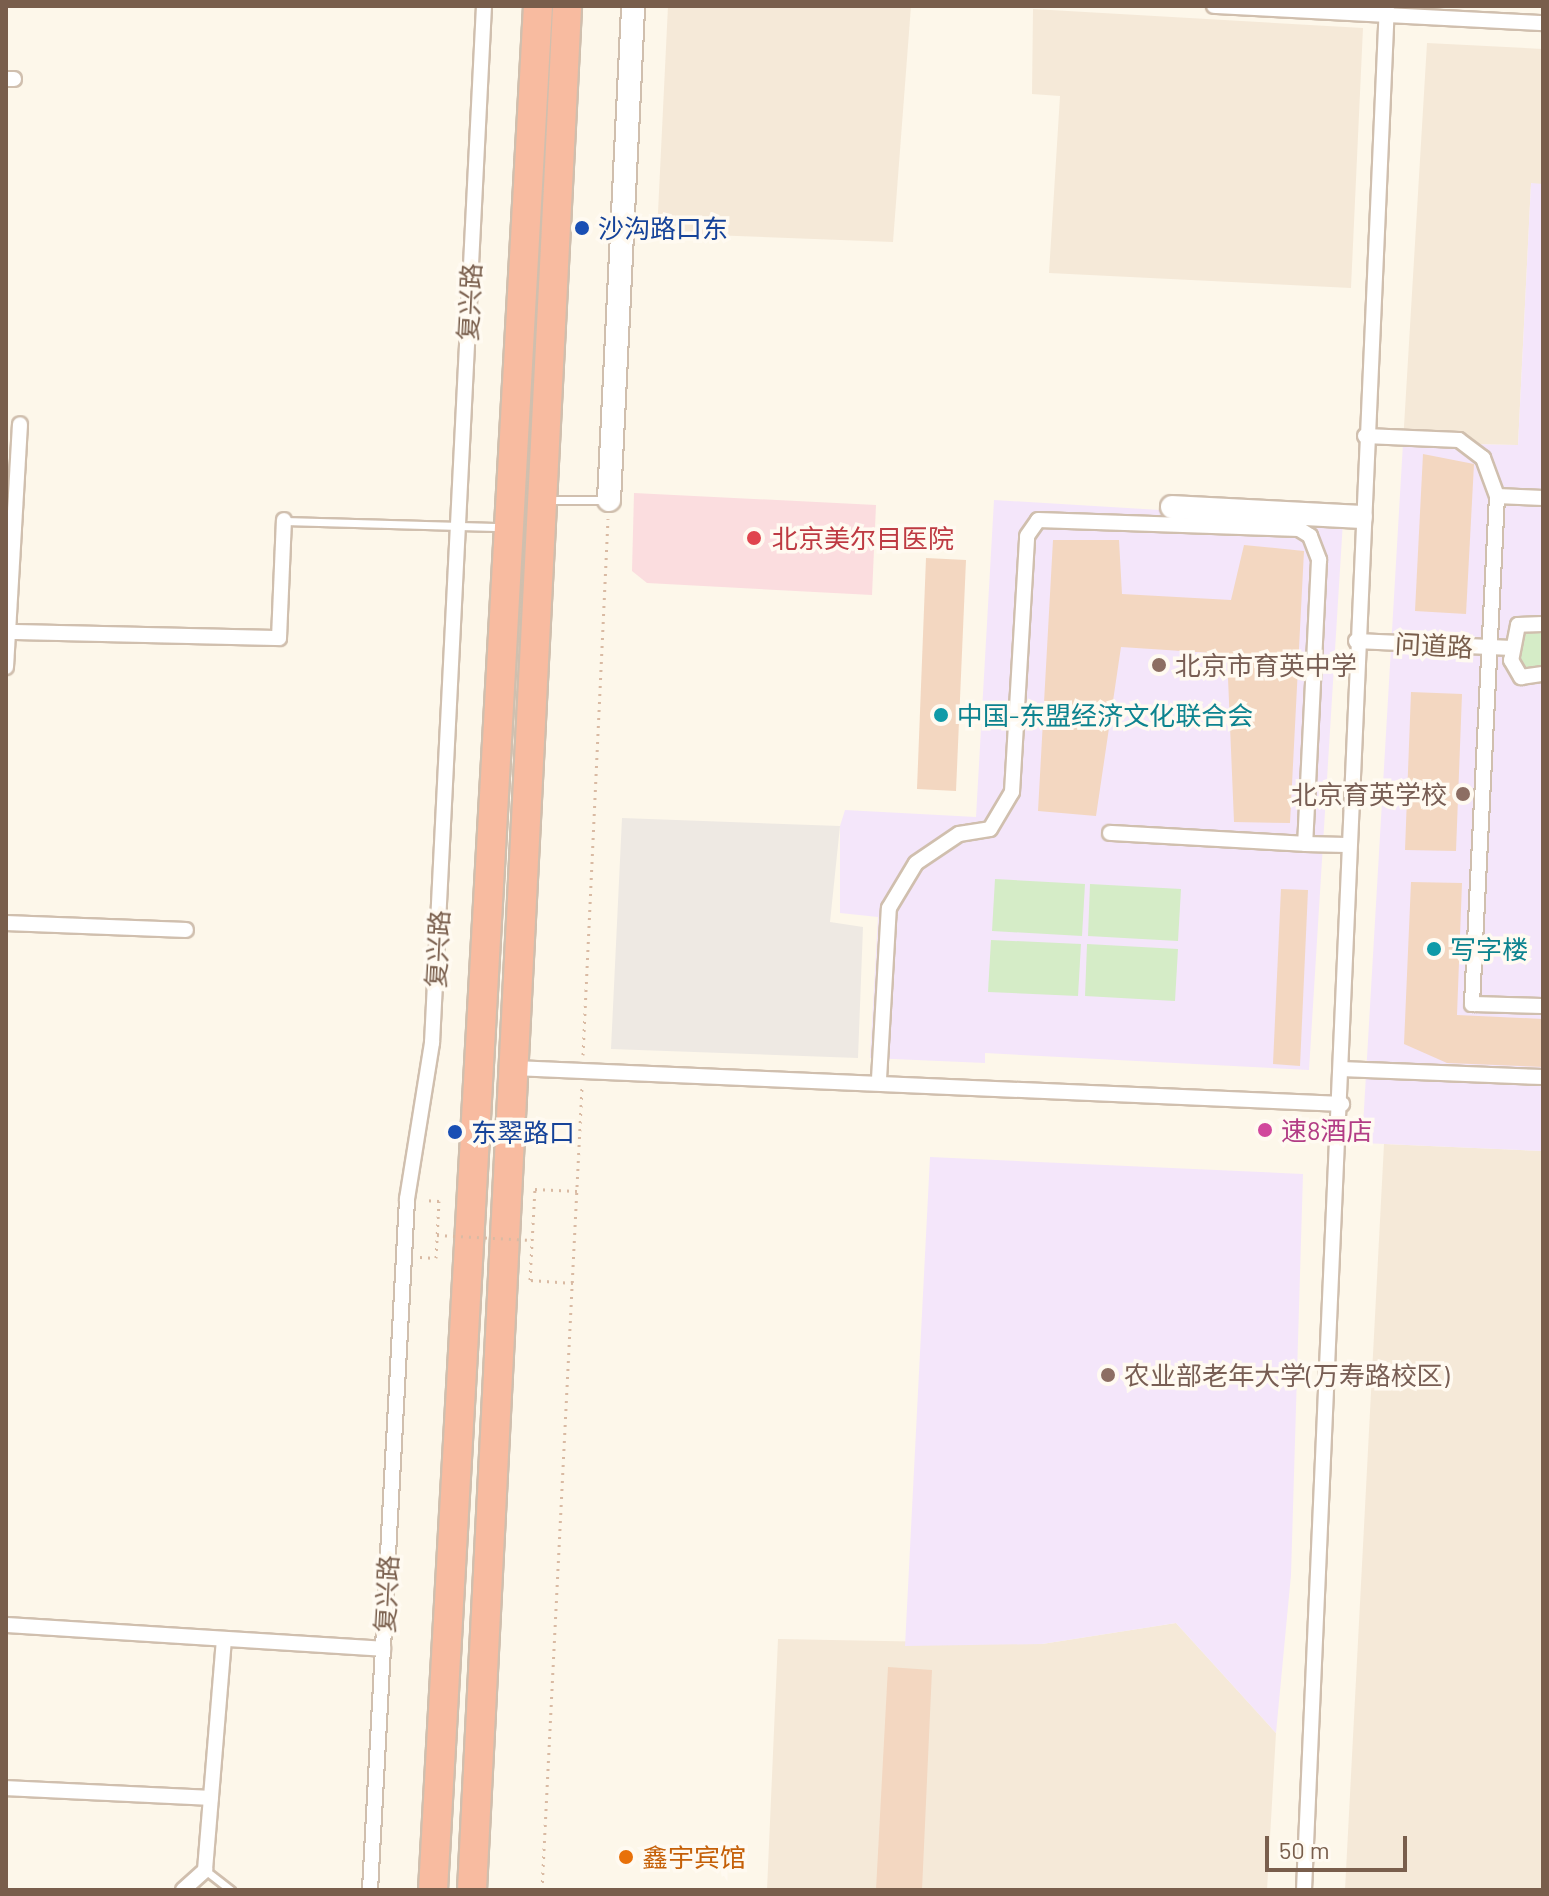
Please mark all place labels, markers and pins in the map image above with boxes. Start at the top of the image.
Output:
place label: 沙沟路口东 [598,212,728,244]
marker: 沙沟路口东 [573,219,591,237]
place label: 北京美尔目医院 [772,522,954,554]
marker: 北京美尔目医院 [743,527,765,549]
place label: 北京市育英中学 [1175,649,1357,681]
marker: 北京市育英中学 [1150,656,1168,674]
place label: 中国-东盟经济文化联合会 [957,699,1253,731]
marker: 中国-东盟经济文化联合会 [932,706,950,724]
place label: 北京育英学校 [1291,778,1447,810]
marker: 北京育英学校 [1454,785,1472,803]
place label: 写字楼 [1450,933,1528,965]
marker: 写字楼 [1425,940,1443,958]
place label: 速8酒店 [1281,1114,1373,1146]
place label: 东翠路口 [471,1116,575,1148]
marker: 速8酒店 [1256,1121,1274,1139]
marker: 东翠路口 [446,1123,464,1141]
place label: 农业部老年大学(万寿路校区) [1124,1359,1450,1391]
marker: 农业部老年大学(万寿路校区) [1099,1366,1117,1384]
place label: 鑫宇宾馆 [642,1841,746,1873]
marker: 鑫宇宾馆 [617,1848,635,1866]

